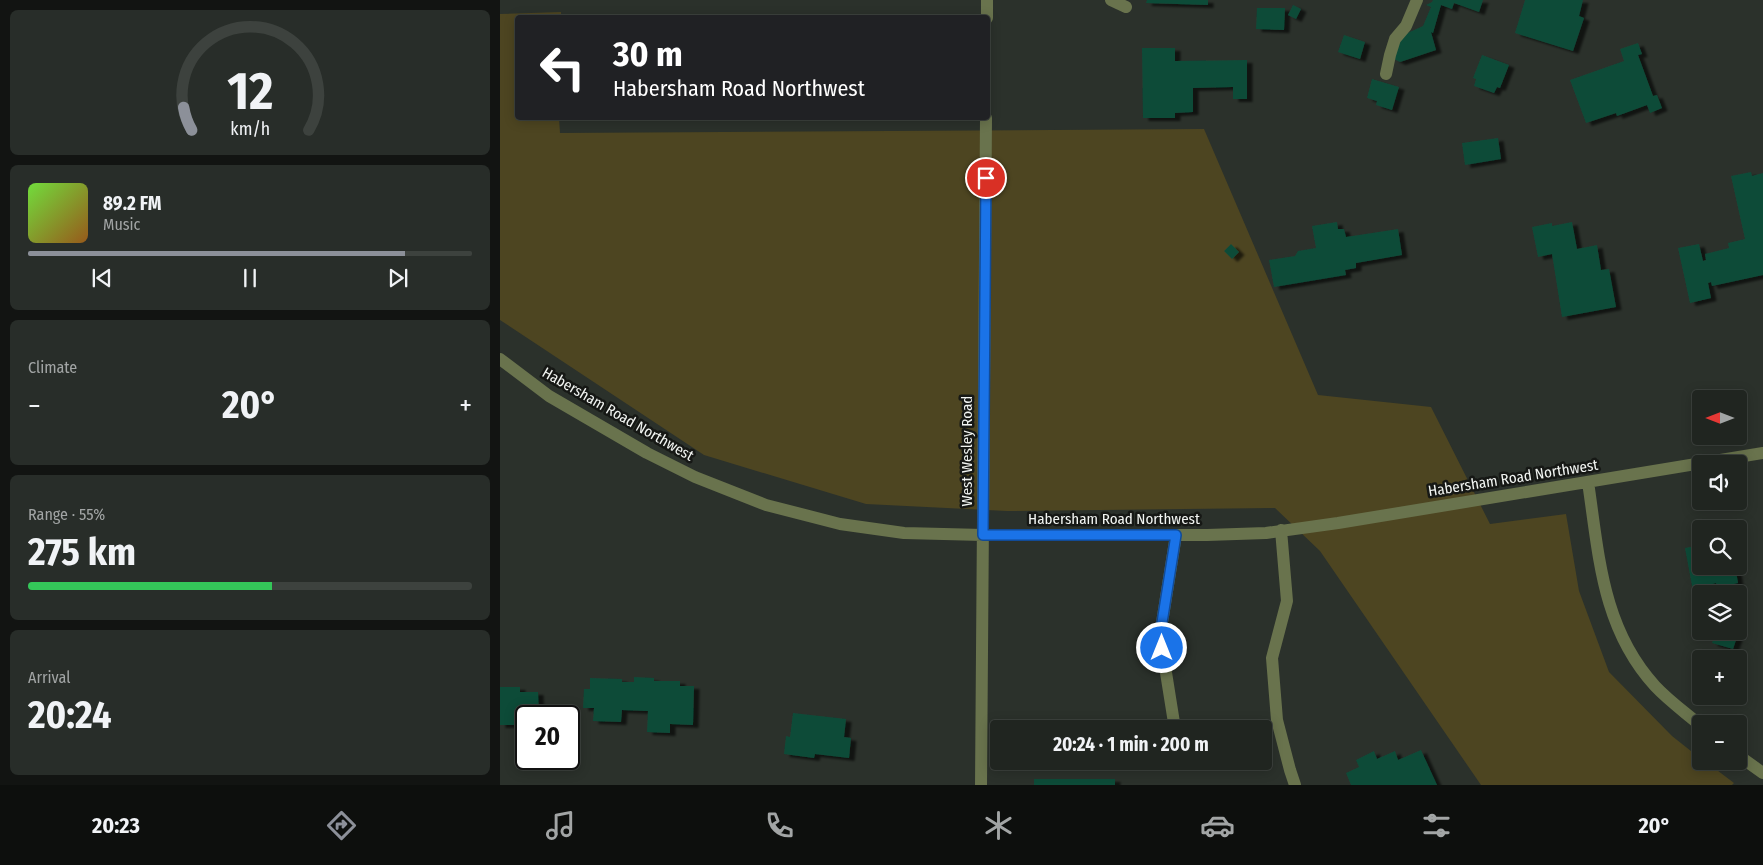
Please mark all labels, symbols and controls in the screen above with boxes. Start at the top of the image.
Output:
text: 30 m [613,33,683,75]
icon: left [530,35,595,100]
text: 12 [227,60,273,123]
text: Habersham Road Northwest [613,75,865,102]
text: km/h [230,118,270,140]
pin [965,157,1007,199]
icon: arrive [972,164,1000,192]
text: 89.2 FM [103,192,161,215]
text: Music [103,215,140,234]
icon: previous [88,264,116,292]
icon: pause [236,264,264,292]
icon: next [384,264,412,292]
text: Climate [28,358,77,377]
street label: Habersham Road Northwest [539,363,697,465]
text: 20° [222,382,278,428]
text: − [28,389,41,422]
text: + [459,389,472,422]
north arrow [1692,390,1748,445]
map controls [1692,390,1747,770]
street label: West Wesley Road [958,396,976,506]
button: sound [1692,455,1747,510]
street label: Habersham Road Northwest [1427,456,1599,500]
text: Range · 55% [28,505,105,524]
street label: Habersham Road Northwest [1028,510,1200,528]
button: search [1692,520,1747,575]
text: 275 km [28,529,136,575]
button: layers [1692,585,1747,640]
position arrow [1135,621,1187,673]
button: + [1692,650,1747,705]
text: Arrival [28,668,70,687]
text: 20:24 [28,692,111,738]
speed limit sign: 20 [515,705,580,770]
button: − [1692,715,1747,770]
text: 20:24 · 1 min · 200 m [1053,733,1209,756]
icon: directions [324,808,359,843]
icon: music [543,808,578,843]
icon: phone [762,808,797,843]
icon: climate [981,808,1016,843]
icon: car [1200,808,1235,843]
icon: filters [1419,808,1454,843]
text: 20:23 [92,812,140,839]
text: 20° [1638,812,1671,839]

